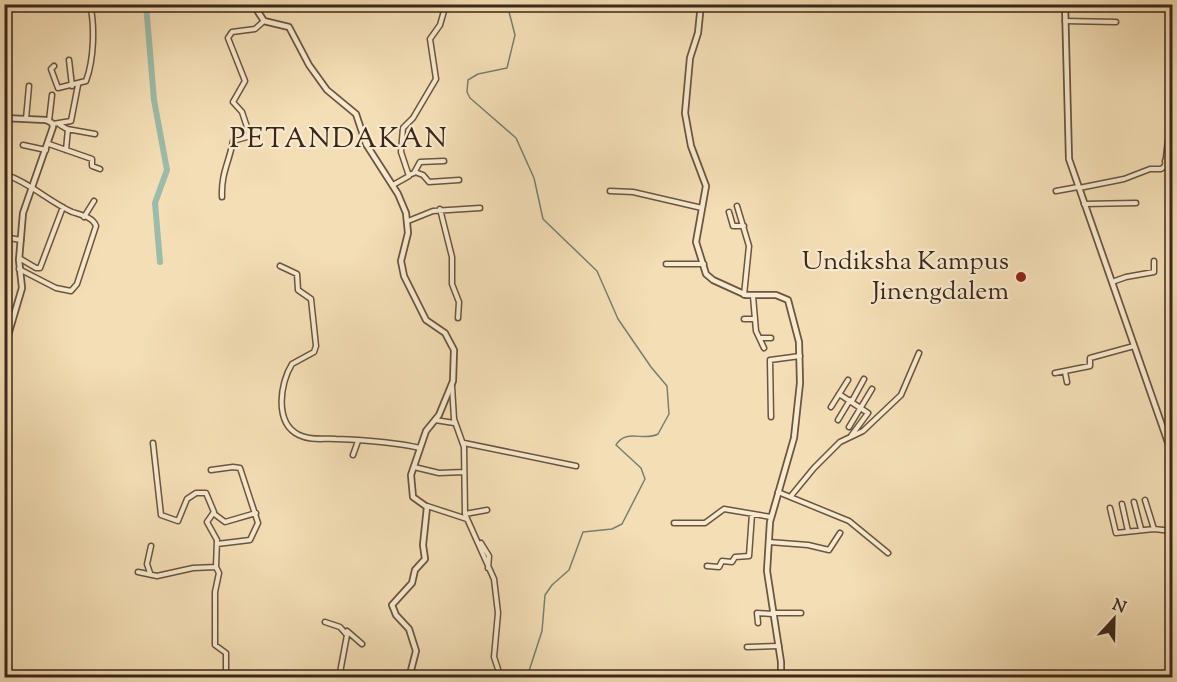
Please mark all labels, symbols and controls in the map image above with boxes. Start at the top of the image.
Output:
district label: PETANDAKAN [230,120,448,160]
place label: Undiksha Kampus Jinengdalem [802,244,1009,311]
marker: Undiksha Kampus Jinengdalem [1014,270,1028,284]
north arrow [1084,589,1144,649]
text: N [1108,594,1129,621]

